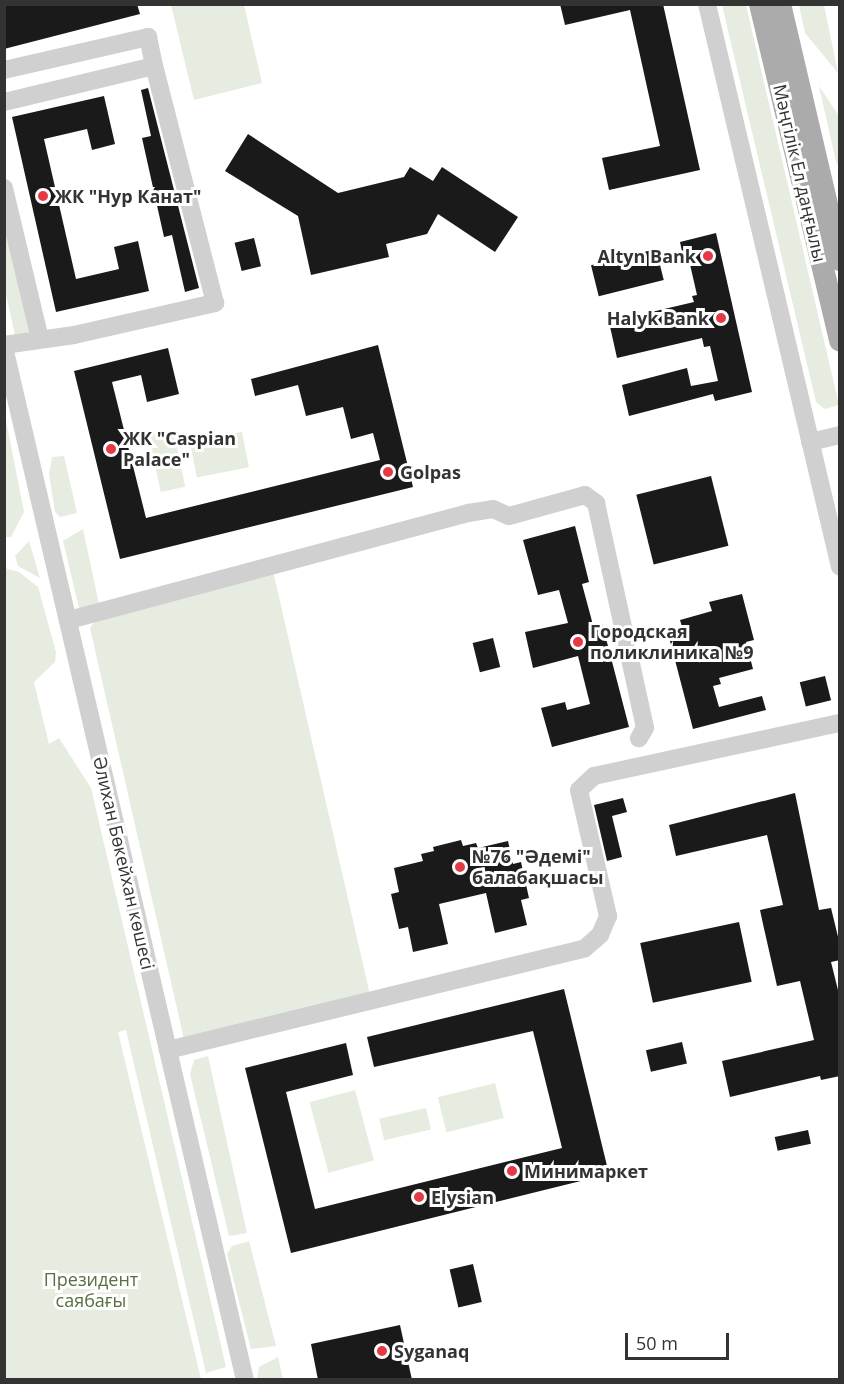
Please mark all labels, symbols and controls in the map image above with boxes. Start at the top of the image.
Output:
street label: Мәңгілік Ел даңғылы [769,82,831,264]
place label: ЖК "Нур Канат" [55,185,202,207]
marker: ЖК "Нур Канат" [36,189,50,203]
place label: Altyn Bank [598,245,696,267]
marker: Altyn Bank [701,249,715,263]
place label: Halyk Bank [607,307,709,329]
marker: Halyk Bank [714,311,728,325]
place label: ЖК "Caspian Palace" [123,428,236,470]
marker: ЖК "Caspian Palace" [104,442,118,456]
place label: Golpas [400,461,461,483]
marker: Golpas [381,465,395,479]
place label: Городская поликлиника №9 [590,621,754,664]
marker: Городская поликлиника №9 [571,635,585,649]
street label: Әлихан Бөкейхан көшесі [89,754,159,972]
place label: №76 "Әдемі" балабақшасы [472,846,603,888]
marker: №76 "Әдемі" балабақшасы [453,860,467,874]
place label: Минимаркет [524,1160,648,1182]
marker: Минимаркет [505,1164,519,1178]
place label: Elysian [431,1186,494,1208]
marker: Elysian [412,1190,426,1204]
park label: Президент саябағы [44,1269,138,1312]
scale bar [628,1321,732,1359]
text: 50 m [636,1331,678,1355]
place label: Syganaq [394,1340,469,1362]
marker: Syganaq [375,1344,389,1358]

